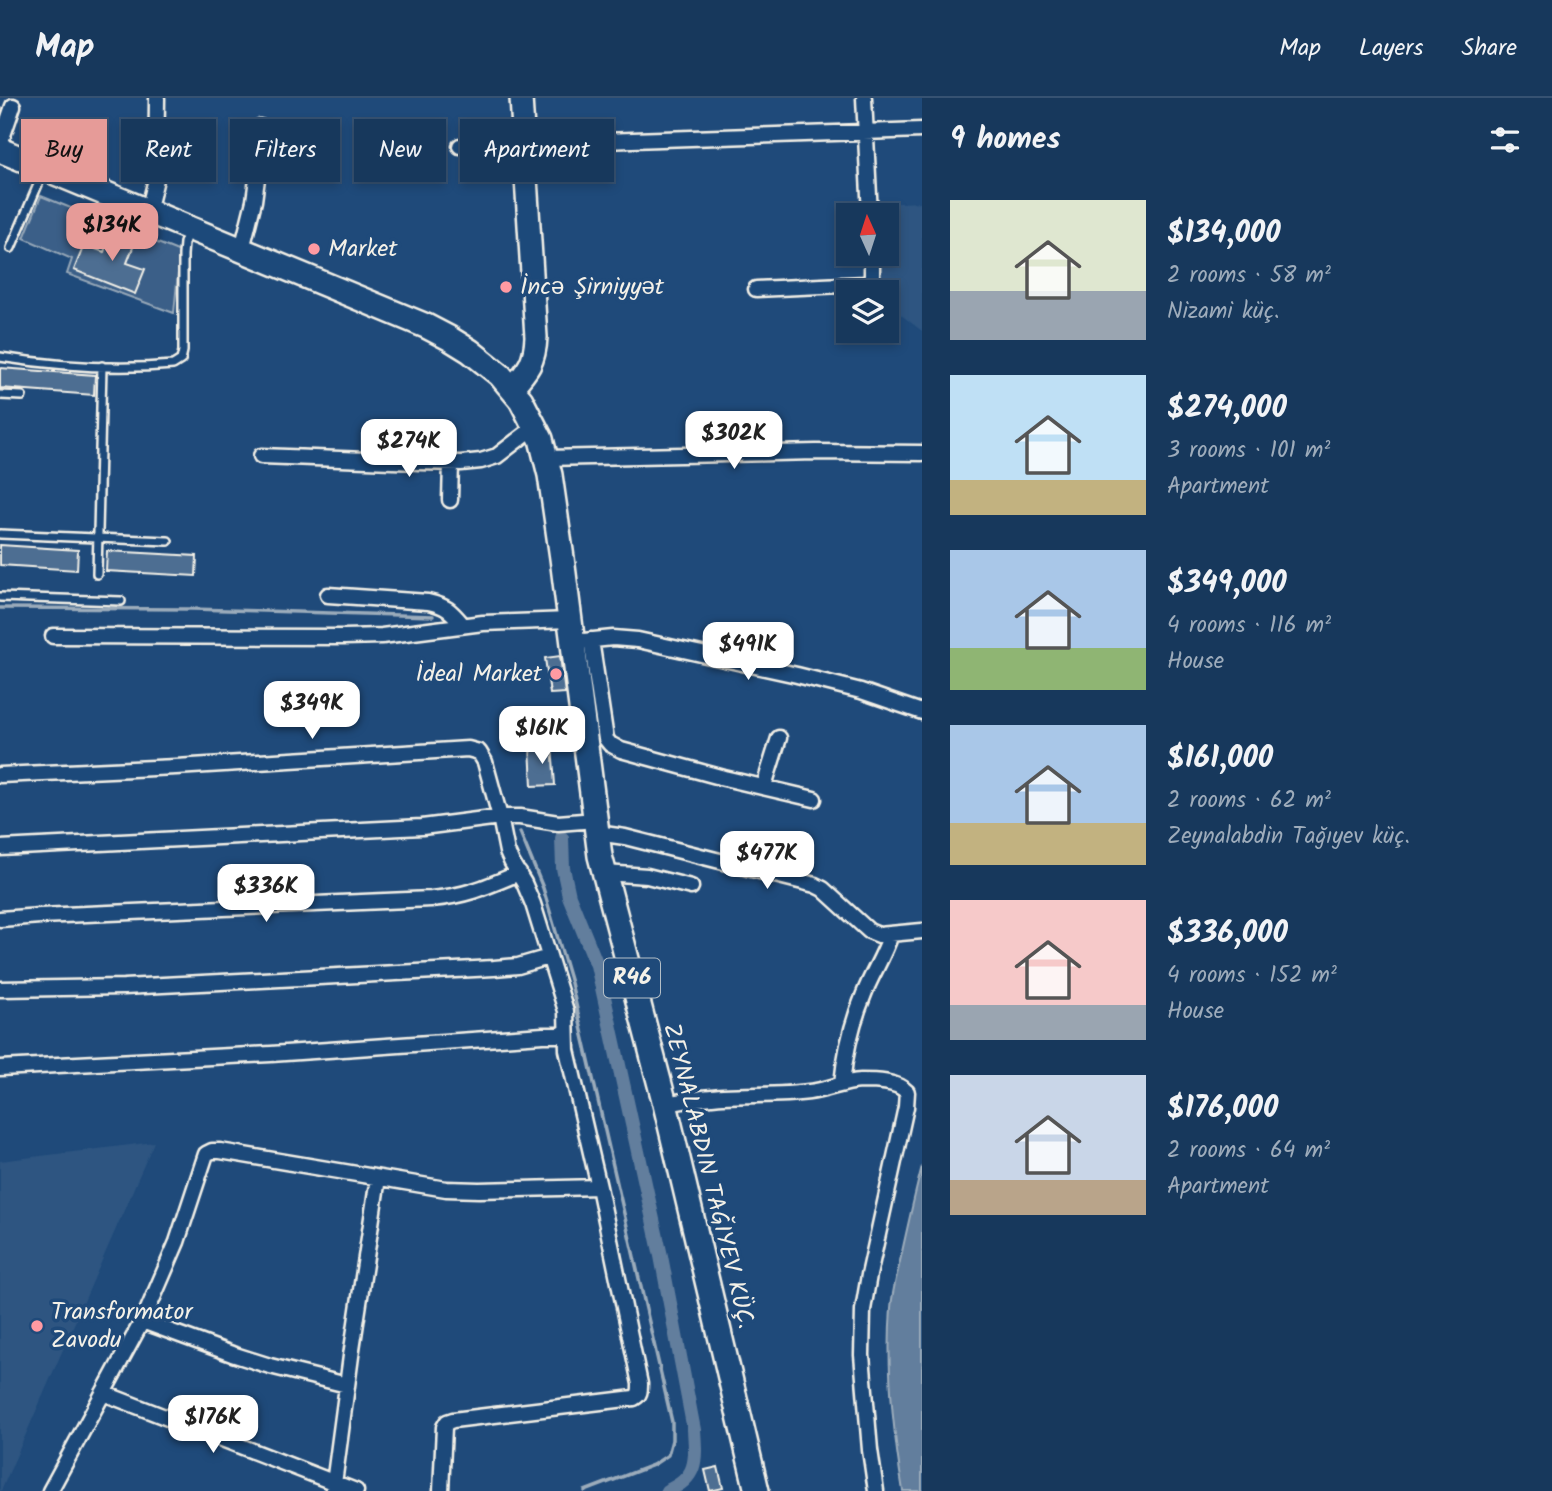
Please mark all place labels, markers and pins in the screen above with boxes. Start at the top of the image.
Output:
pin: $134K [63,204,161,263]
place label: Market [328,230,398,269]
marker: Market [306,241,322,257]
place label: İncə Şirniyyət [520,268,665,307]
marker: İncə Şirniyyət [498,279,514,295]
pin: $302K [685,412,783,471]
pin: $274K [360,420,458,479]
pin: $491K [699,622,797,682]
place label: İdeal Market [416,655,543,694]
marker: İdeal Market [548,666,564,682]
pin: $349K [263,682,361,741]
pin: $161K [493,706,591,766]
pin: $477K [718,832,816,891]
pin: $336K [217,864,315,924]
place label: Transformator Zavodu [51,1293,194,1360]
marker: Transformator Zavodu [29,1318,45,1334]
pin: $176K [164,1396,262,1455]

